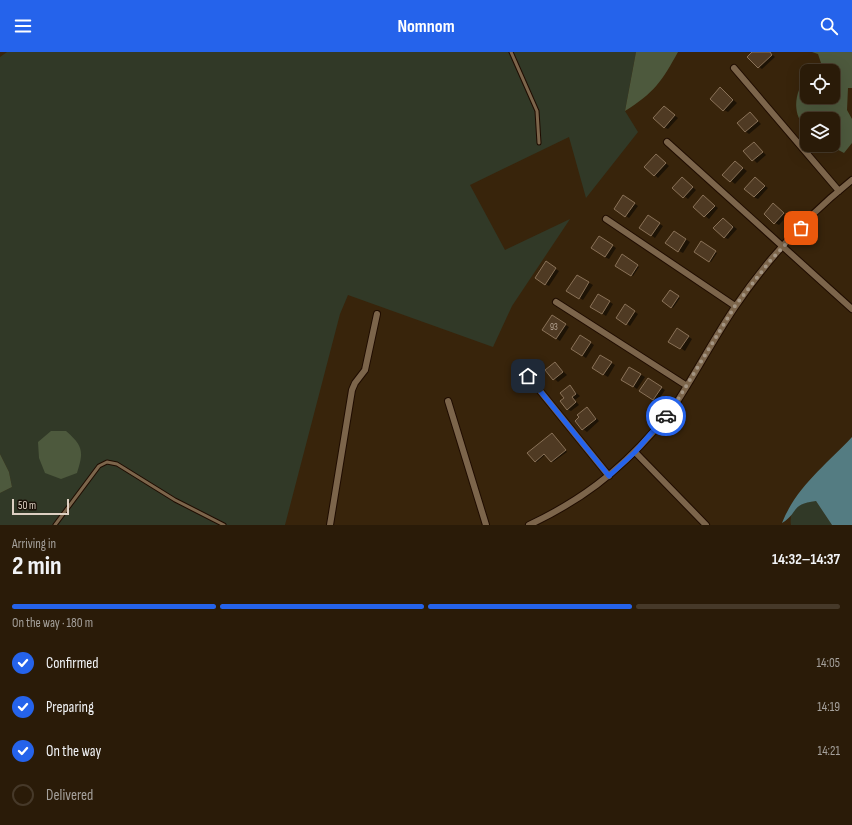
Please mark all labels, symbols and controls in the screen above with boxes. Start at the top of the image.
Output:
icon: menu [12,15,34,37]
icon: search [818,15,840,37]
text: Nomnom [397,16,455,37]
map controls [800,64,840,152]
button: locate [800,64,840,104]
button: layers [800,112,840,152]
pin [784,211,818,245]
icon: bag [790,217,812,239]
house number: 93 [550,322,558,333]
pin [511,359,545,393]
icon: home [517,365,539,387]
courier [646,396,686,436]
icon: car [655,405,677,427]
scale bar [12,497,69,516]
text: 50 m [18,499,36,512]
text: Arriving in [12,536,56,552]
text: 14:32–14:37 [772,550,840,569]
text: 2 min [12,551,62,582]
text: On the way · 180 m [12,615,93,631]
icon: check [12,652,34,674]
text: Confirmed [46,654,99,673]
text: 14:05 [817,655,840,671]
icon: check [12,696,34,718]
text: Preparing [46,698,94,717]
text: 14:19 [817,699,840,715]
icon: check [12,740,34,762]
text: On the way [46,742,101,761]
text: 14:21 [818,743,840,759]
text: Delivered [46,786,93,805]

